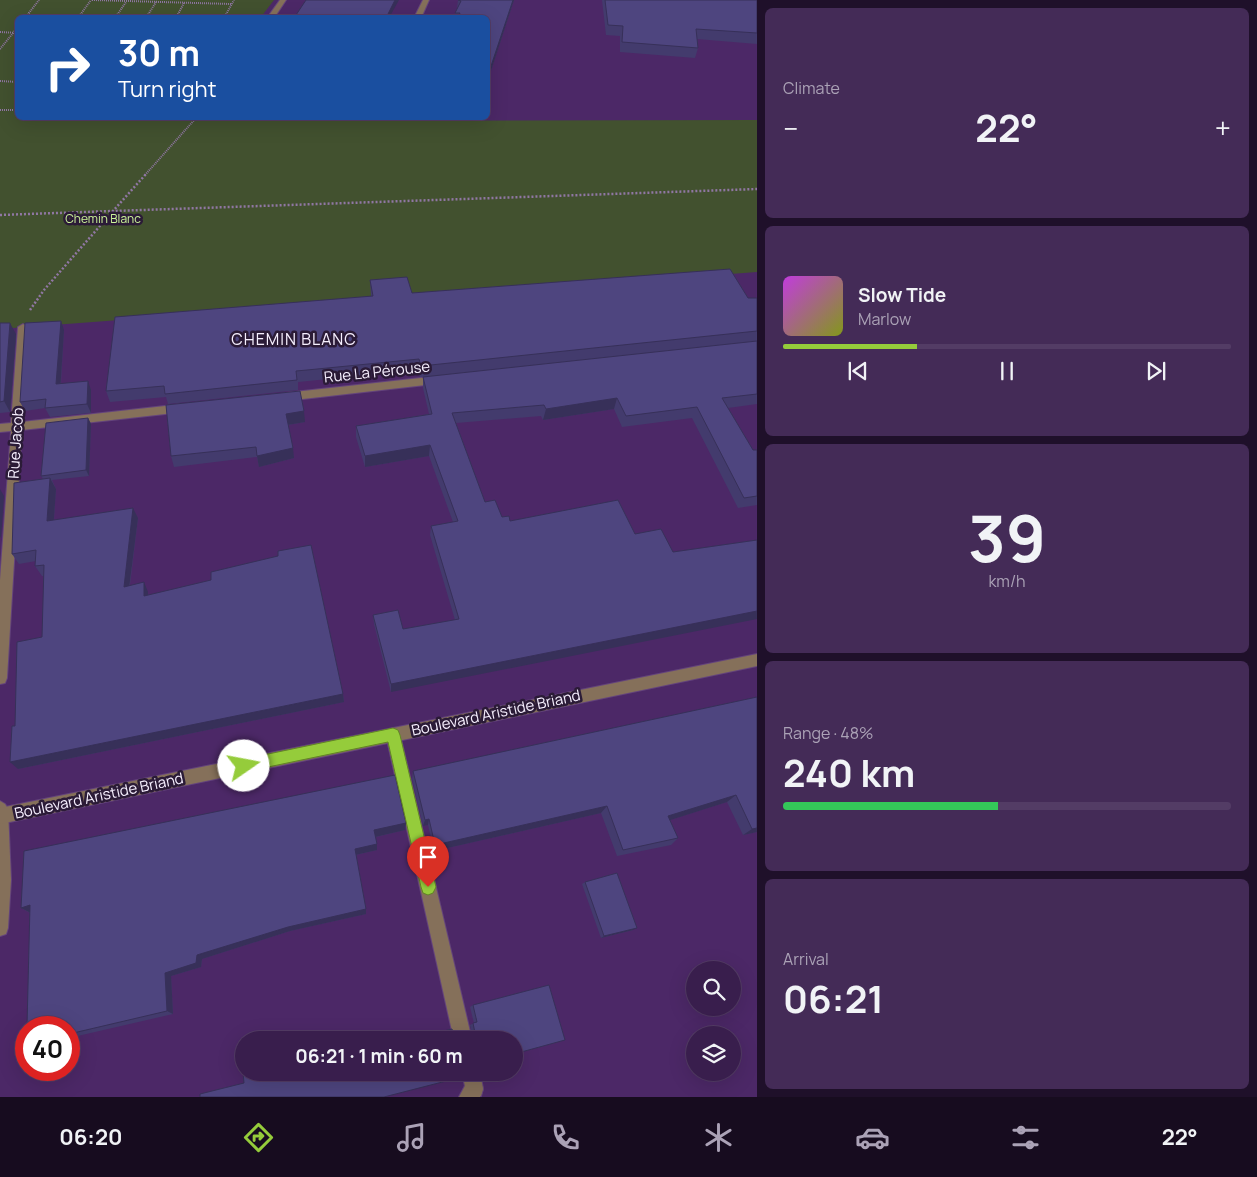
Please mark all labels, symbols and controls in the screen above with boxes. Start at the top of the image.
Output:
text: 30 m [118,29,200,77]
icon: right [35,35,100,100]
text: Turn right [118,74,216,104]
text: Climate [783,77,840,99]
text: 22° [975,101,1038,153]
text: − [783,109,798,147]
text: + [1215,109,1231,147]
park label: Chemin Blanc [65,210,141,227]
text: Slow Tide [858,282,946,308]
text: Marlow [858,308,911,330]
district label: CHEMIN BLANC [231,328,357,350]
street label: Rue La Pérouse [323,355,431,388]
icon: previous [844,357,872,385]
icon: pause [993,357,1021,385]
icon: next [1142,357,1170,385]
street label: Rue Jacob [3,407,28,479]
text: 39 [968,493,1046,582]
text: km/h [988,570,1026,592]
street label: Boulevard Aristide Briand [409,684,582,741]
text: Range · 48% [783,722,873,744]
position arrow [217,739,269,791]
text: 240 km [783,746,915,798]
street label: Boulevard Aristide Briand [12,767,185,824]
pin [407,836,449,887]
icon: arrive [414,843,442,871]
text: Arrival [783,948,829,970]
map controls [686,961,741,1081]
button: search [686,961,741,1016]
text: 06:21 [783,972,884,1024]
speed limit sign: 40 [15,1016,80,1081]
button: layers [686,1026,741,1081]
text: 06:21 · 1 min · 60 m [295,1043,463,1069]
icon: directions [241,1120,276,1155]
icon: music [394,1120,429,1155]
icon: phone [548,1120,583,1155]
icon: climate [701,1120,736,1155]
icon: car [855,1120,890,1155]
icon: filters [1008,1120,1043,1155]
text: 06:20 [59,1122,122,1152]
text: 22° [1162,1122,1198,1152]

